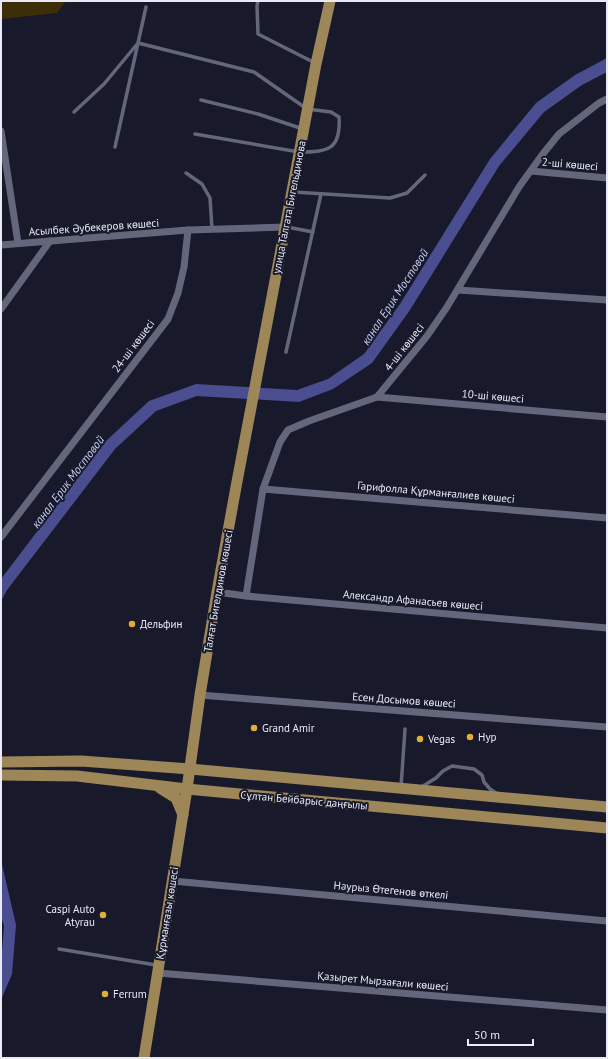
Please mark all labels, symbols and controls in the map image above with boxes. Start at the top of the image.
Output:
street label: улица Талгата Бигельдинова [269,139,309,275]
street label: 2-ші көшесі [541,155,599,173]
street label: Асылбек Әубекеров көшесі [28,215,160,239]
water label: канал Ерик Мостовой [358,246,431,348]
street label: 24-ші көшесі [109,317,157,375]
street label: 4-ші көшесі [381,320,427,374]
street label: 10-ші көшесі [461,386,525,406]
water label: канал Ерик Мостовой [28,433,107,531]
street label: Гарифолла Құрманғалиев көшесі [357,478,515,506]
street label: Талғат Бигелдинов көшесі [200,529,236,653]
street label: Александр Афанасьев көшесі [342,587,484,613]
place label: Дельфин [140,617,182,631]
marker: Дельфин [127,619,137,629]
street label: Есен Досымов көшесі [352,689,456,711]
place label: Grand Amir [262,721,315,735]
marker: Grand Amir [249,723,259,733]
place label: Нур [478,730,497,744]
place label: Vegas [427,732,455,746]
marker: Нур [465,732,475,742]
marker: Vegas [415,734,425,744]
street label: Сұлтан Бейбарыс даңғылы [240,787,368,813]
street label: Құрманғазы көшесі [153,866,181,960]
street label: Наурыз Өтегенов өткелі [333,878,449,902]
place label: Caspi Auto Atyrau [45,902,95,929]
marker: Caspi Auto Atyrau [98,910,108,920]
street label: Қазырет Мырзағали көшесі [317,968,449,994]
place label: Ferrum [113,987,147,1001]
marker: Ferrum [100,989,110,999]
scale bar [468,1021,533,1047]
text: 50 m [474,1027,500,1042]

